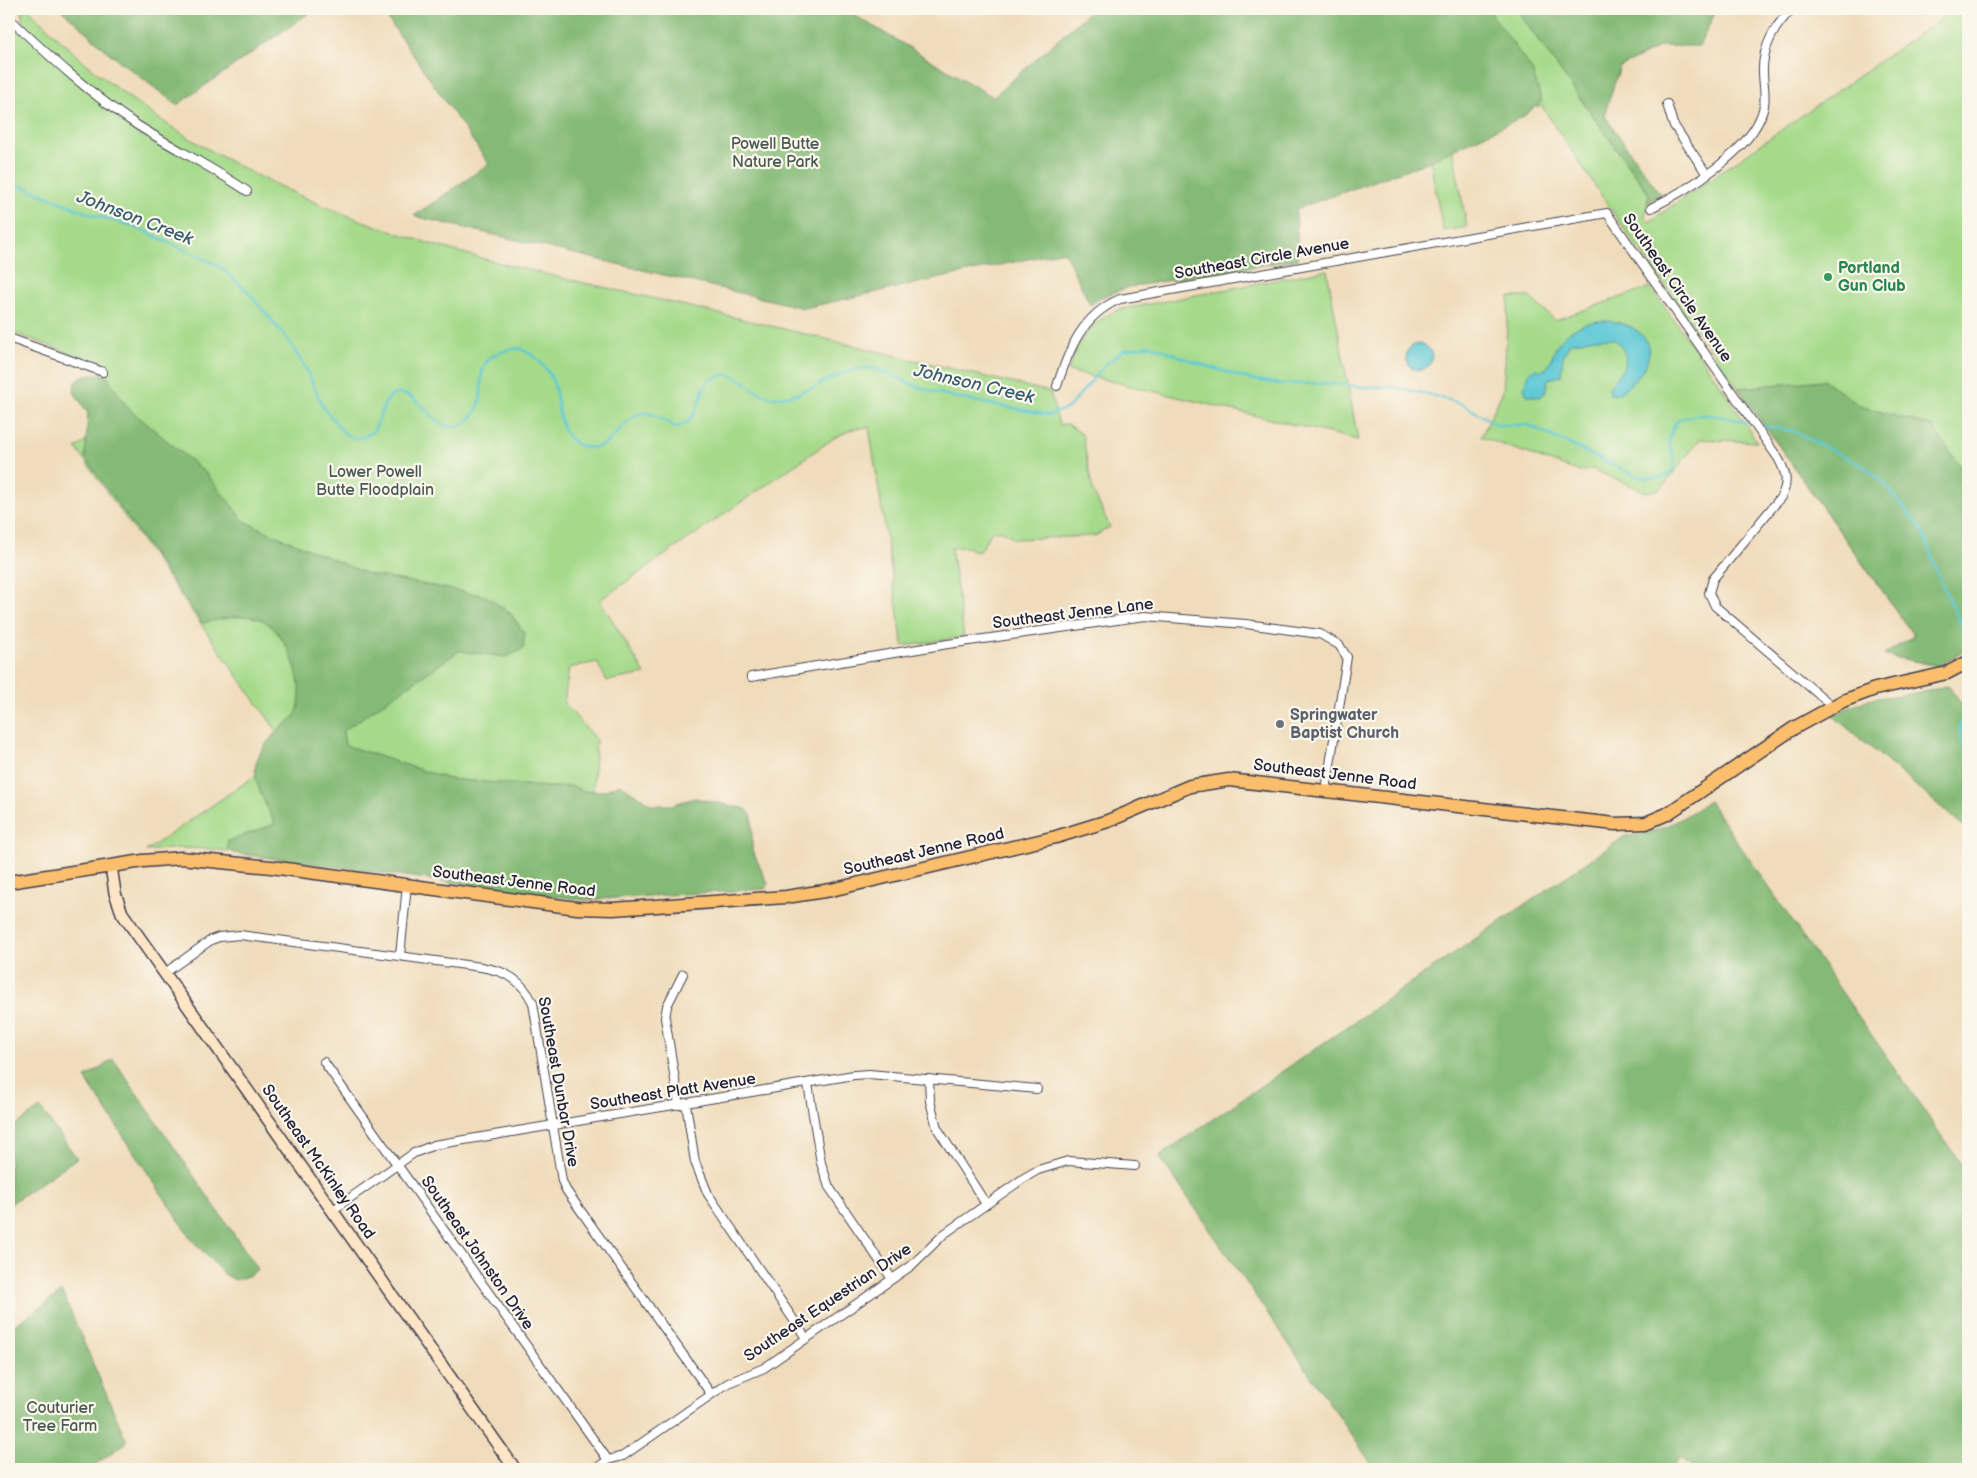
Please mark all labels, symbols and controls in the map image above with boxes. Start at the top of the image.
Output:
park label: Powell Butte Nature Park [731,135,820,172]
water label: Johnson Creek [73,186,197,250]
street label: Southeast Circle Avenue [1618,210,1736,366]
street label: Southeast Circle Avenue [1173,234,1351,284]
place label: Portland Gun Club [1838,259,1906,296]
marker: Portland Gun Club [1822,271,1834,283]
water label: Johnson Creek [911,360,1037,408]
park label: Lower Powell Butte Floodplain [316,463,434,500]
street label: Southeast Jenne Lane [992,595,1155,633]
place label: Springwater Baptist Church [1290,706,1399,743]
marker: Springwater Baptist Church [1274,718,1286,730]
street label: Southeast Jenne Road [1252,756,1418,794]
street label: Southeast Jenne Road [842,824,1006,880]
street label: Southeast Jenne Road [431,863,597,901]
street label: Southeast Dunbar Drive [534,995,582,1169]
street label: Southeast Platt Avenue [589,1069,758,1114]
street label: Southeast McKinley Road [257,1081,379,1243]
street label: Southeast Johnston Drive [417,1172,538,1334]
street label: Southeast Equestrian Drive [741,1240,916,1366]
park label: Couturier Tree Farm [23,1399,97,1436]

